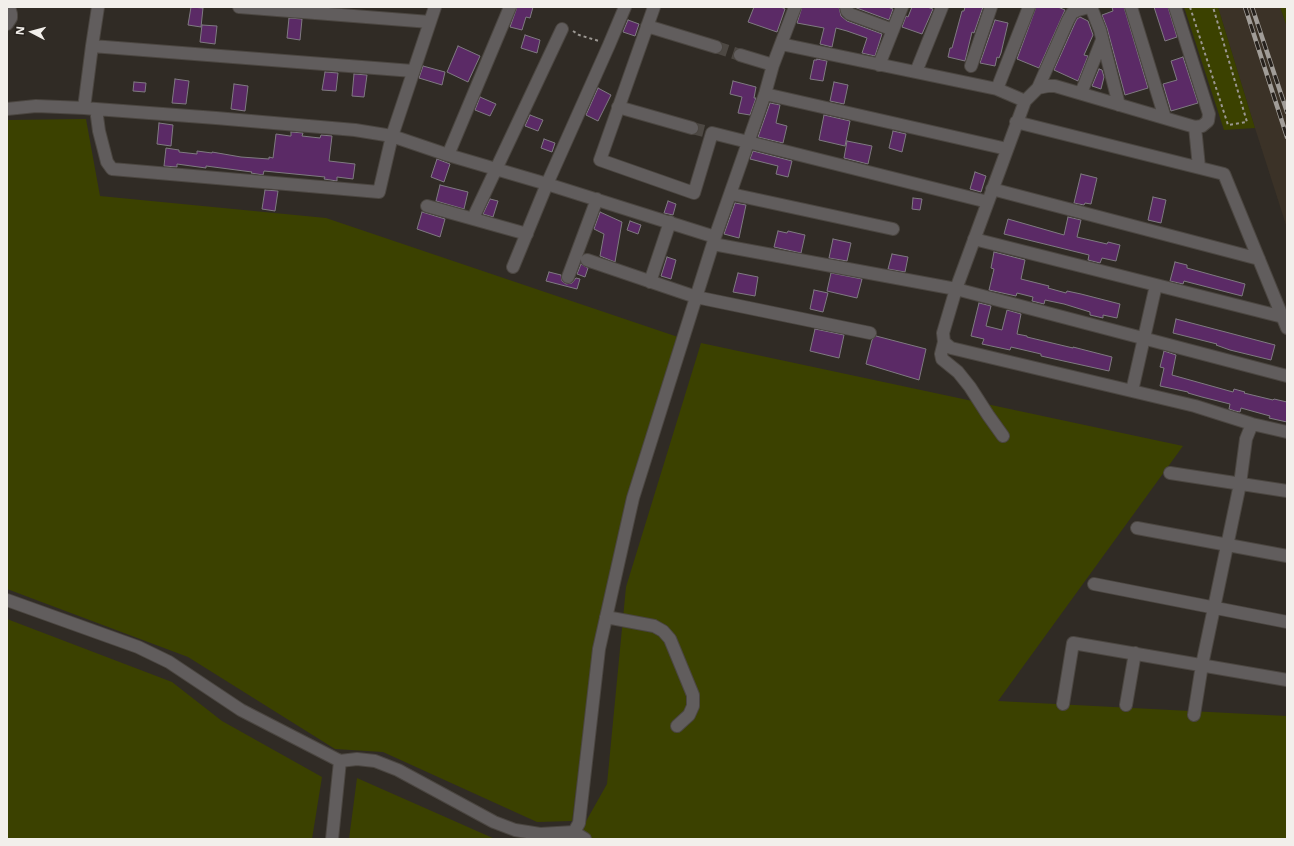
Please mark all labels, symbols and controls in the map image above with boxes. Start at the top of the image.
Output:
north arrow [12,12,52,52]
text: N [12,25,27,36]

